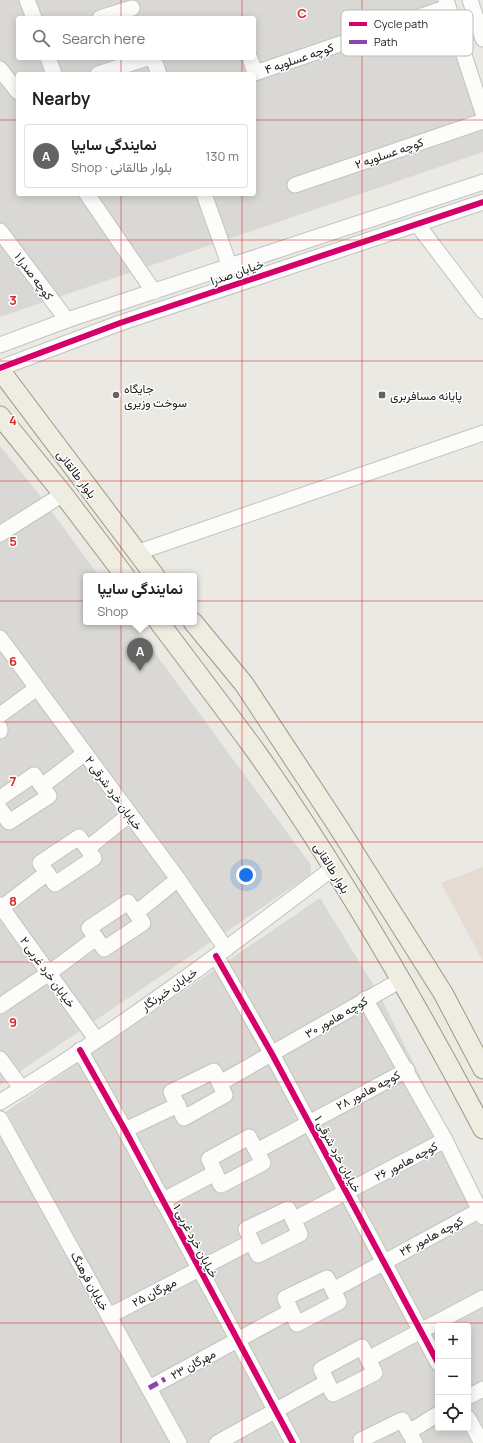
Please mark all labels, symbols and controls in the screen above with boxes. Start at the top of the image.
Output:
text: C [297,4,307,22]
legend [341,10,473,56]
search box [16,16,256,60]
text: Cycle path [374,16,428,31]
icon: search [30,27,52,49]
text: Search here [62,28,145,49]
text: Path [374,34,397,49]
street label: کوچه عسلویه ۴ [262,38,336,78]
text: Nearby [32,87,90,110]
street label: کوچه عسلویه ۲ [352,133,426,173]
text: نمایندگی سایپا [71,134,157,155]
text: A [42,147,50,165]
text: 130 m [205,147,239,165]
text: Shop · بلوار طالقانی [71,158,172,176]
street label: کوچه صدرا ۱ [10,249,58,303]
street label: خیابان صدرا [208,255,266,289]
text: 3 [9,291,17,309]
place label: جایگاه سوخت وزیری [124,380,187,411]
place label: پایانه مسافربری [390,387,462,404]
marker: جایگاه سوخت وزیری [111,390,121,400]
marker: پایانه مسافربری [377,390,387,400]
text: 4 [9,411,17,429]
street label: بلوار طالقانی [53,446,101,502]
text: 5 [9,532,17,550]
popup [83,573,197,625]
text: نمایندگی سایپا [97,578,183,599]
text: Shop [97,602,128,620]
pin: A [127,638,153,671]
text: 6 [9,652,17,670]
street label: خیابان خرد شرقی ۲ [81,752,147,834]
text: 7 [10,772,17,790]
street label: بلوار طالقانی [310,839,354,897]
your location [236,865,256,885]
text: 8 [9,892,17,910]
street label: خیابان خرد غربی ۲ [16,933,80,1011]
street label: خیابان خبرنگار [136,963,201,1015]
street label: کوچه هامور ۳۰ [301,992,371,1042]
text: 9 [9,1013,17,1031]
street label: کوچه هامور ۲۸ [333,1066,403,1114]
street label: خیابان خرد شرقی ۱ [311,1112,365,1196]
street label: کوچه هامور ۲۶ [371,1137,441,1185]
street label: خیابان خرد غربی ۱ [169,1201,223,1281]
street label: کوچه هامور ۲۴ [396,1212,466,1260]
street label: خیابان فرهنگ [67,1248,113,1314]
street label: مهرگان ۲۵ [129,1273,179,1311]
map controls [435,1323,471,1431]
button: + [435,1323,471,1359]
street label: مهرگان ۲۳ [167,1345,219,1383]
button: − [435,1359,471,1395]
button: locate [435,1395,471,1431]

